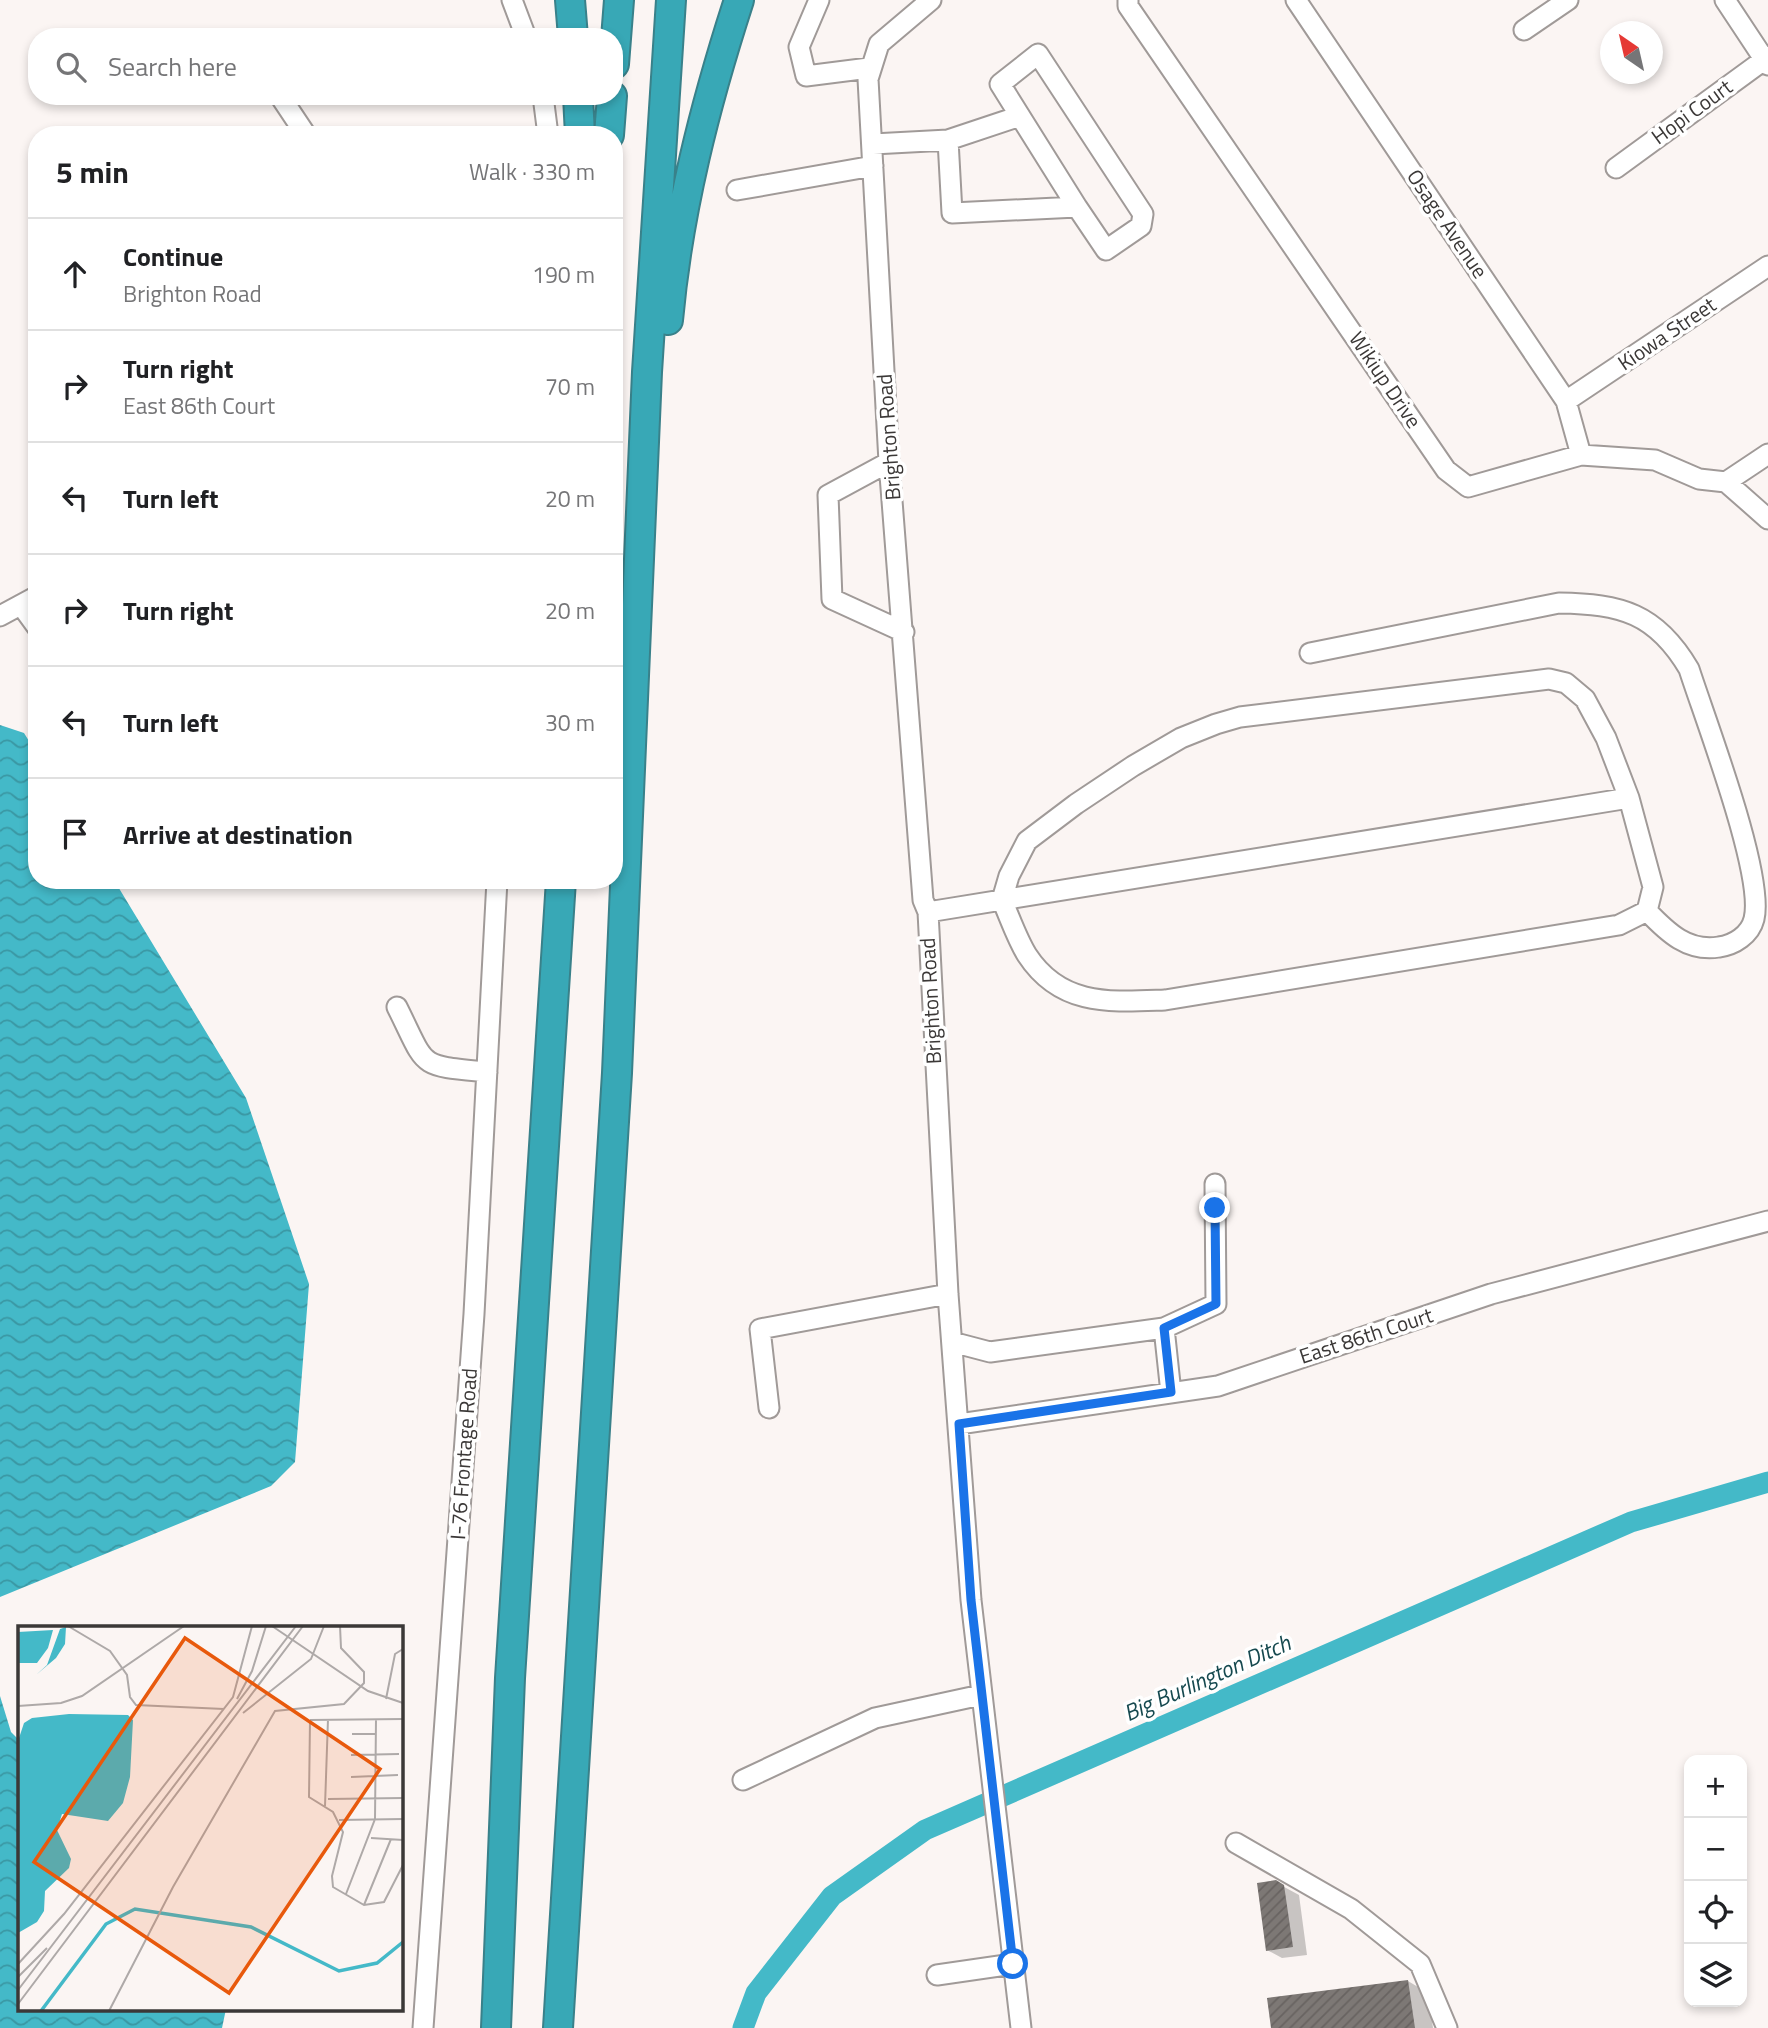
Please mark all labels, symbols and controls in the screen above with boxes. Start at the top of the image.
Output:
north arrow [1600,21,1663,84]
search box [28,28,623,105]
text: Search here [108,47,237,86]
icon: search [52,48,90,86]
street label: Hopi Court [1644,70,1739,152]
text: 5 min [56,149,129,195]
text: Walk · 330 m [469,154,595,189]
street label: Osage Avenue [1399,162,1496,285]
text: Continue [123,237,223,276]
icon: ahead [56,255,94,293]
text: 190 m [532,257,595,292]
text: Brighton Road [123,276,262,311]
street label: Kiowa Street [1611,288,1723,378]
street label: Wikiup Drive [1342,325,1430,434]
text: Turn right [123,349,234,388]
icon: right [56,367,94,405]
text: 70 m [545,369,595,404]
street label: Brighton Road [868,373,908,501]
text: East 86th Court [123,388,275,423]
icon: left [56,479,94,517]
text: Turn left [123,479,218,518]
text: 20 m [545,481,595,516]
icon: right [56,591,94,629]
text: Turn right [123,591,234,630]
text: 20 m [545,593,595,628]
icon: left [56,703,94,741]
text: Turn left [123,703,218,742]
text: 30 m [545,705,595,740]
icon: arrive [56,815,94,853]
text: Arrive at destination [123,815,353,854]
street label: Brighton Road [911,937,949,1065]
route end [1199,1192,1230,1223]
street label: East 86th Court [1295,1298,1437,1372]
street label: I-76 Frontage Road [441,1367,485,1541]
water label: Big Burlington Ditch [1118,1625,1296,1730]
inset map [18,1626,402,2010]
map controls [1684,1755,1747,2007]
button: + [1684,1755,1747,1818]
button: − [1684,1818,1747,1881]
button: locate [1684,1881,1747,1944]
button: layers [1684,1944,1747,2007]
route start [997,1948,1028,1979]

